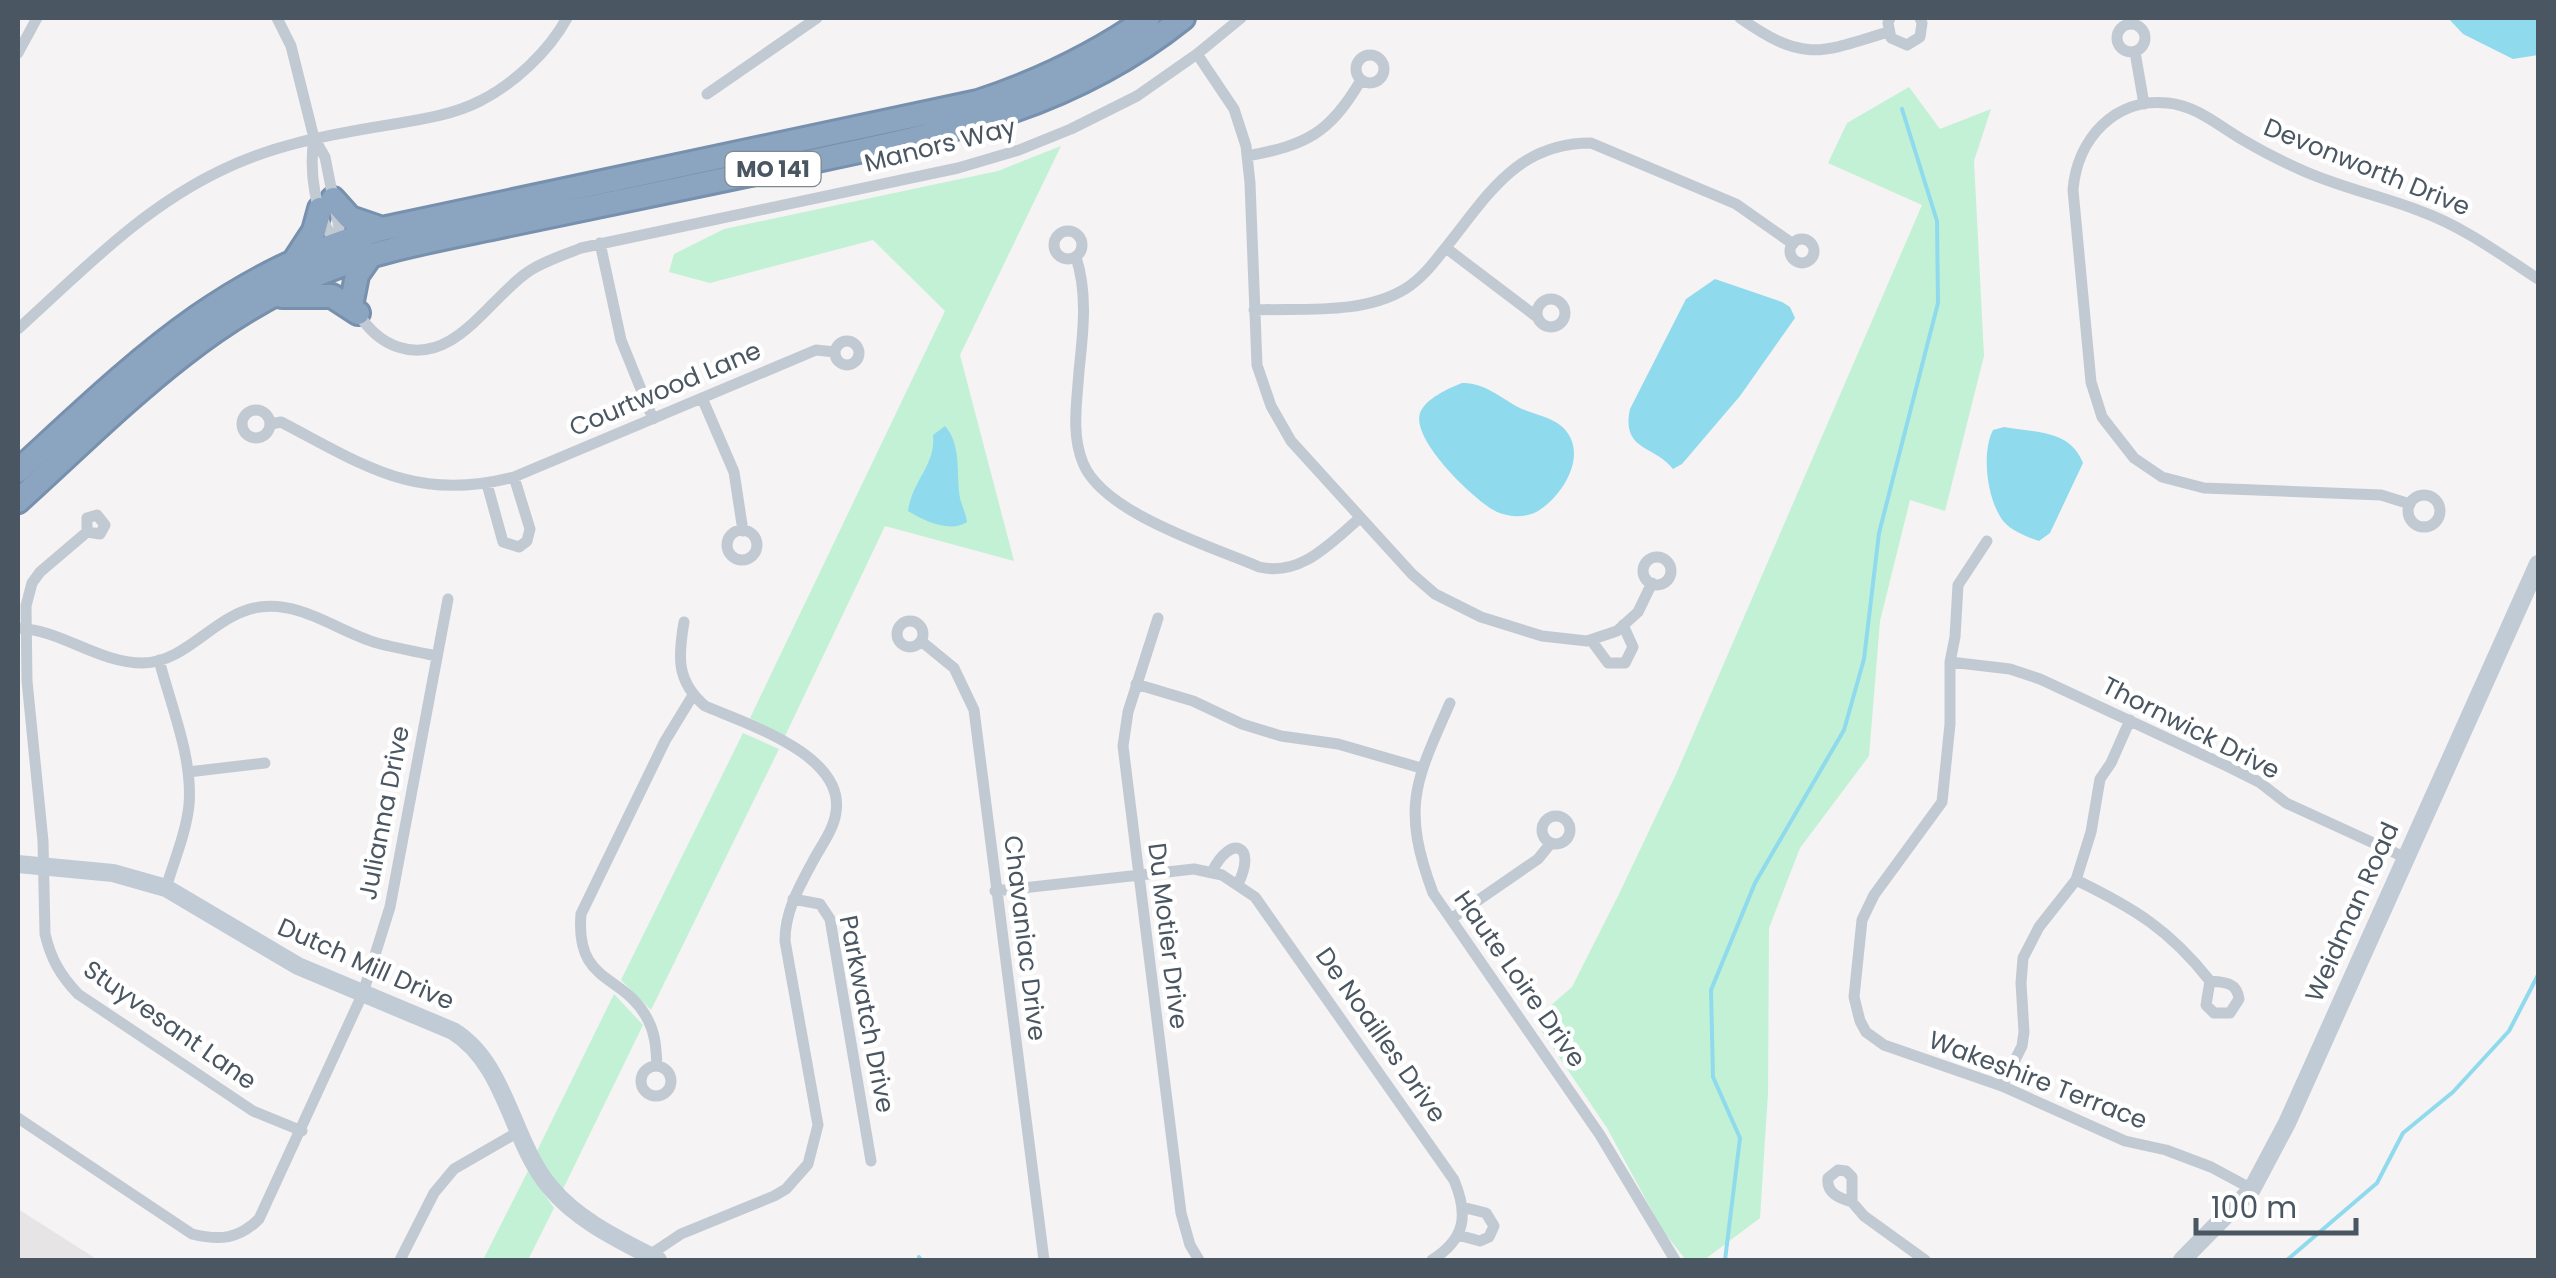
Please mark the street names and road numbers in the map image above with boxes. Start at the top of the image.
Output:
street label: Manors Way [861,109,1019,181]
street label: Devonworth Drive [2259,110,2475,224]
road number: MO 141 [726,152,820,186]
street label: Courtwood Lane [564,333,766,445]
street label: Thornwick Drive [2096,668,2286,788]
street label: Julianna Drive [350,723,418,903]
street label: Weidman Road [2297,817,2407,1007]
street label: Chavaniac Drive [995,833,1055,1043]
street label: Du Motier Drive [1139,841,1197,1031]
street label: Haute Loire Drive [1446,884,1594,1074]
street label: Dutch Mill Drive [272,909,460,1019]
street label: Parkwatch Drive [831,912,903,1116]
street label: De Noailles Drive [1307,940,1455,1130]
street label: Stuyvesant Lane [76,952,264,1098]
street label: Wakeshire Terrace [1924,1022,2152,1138]

